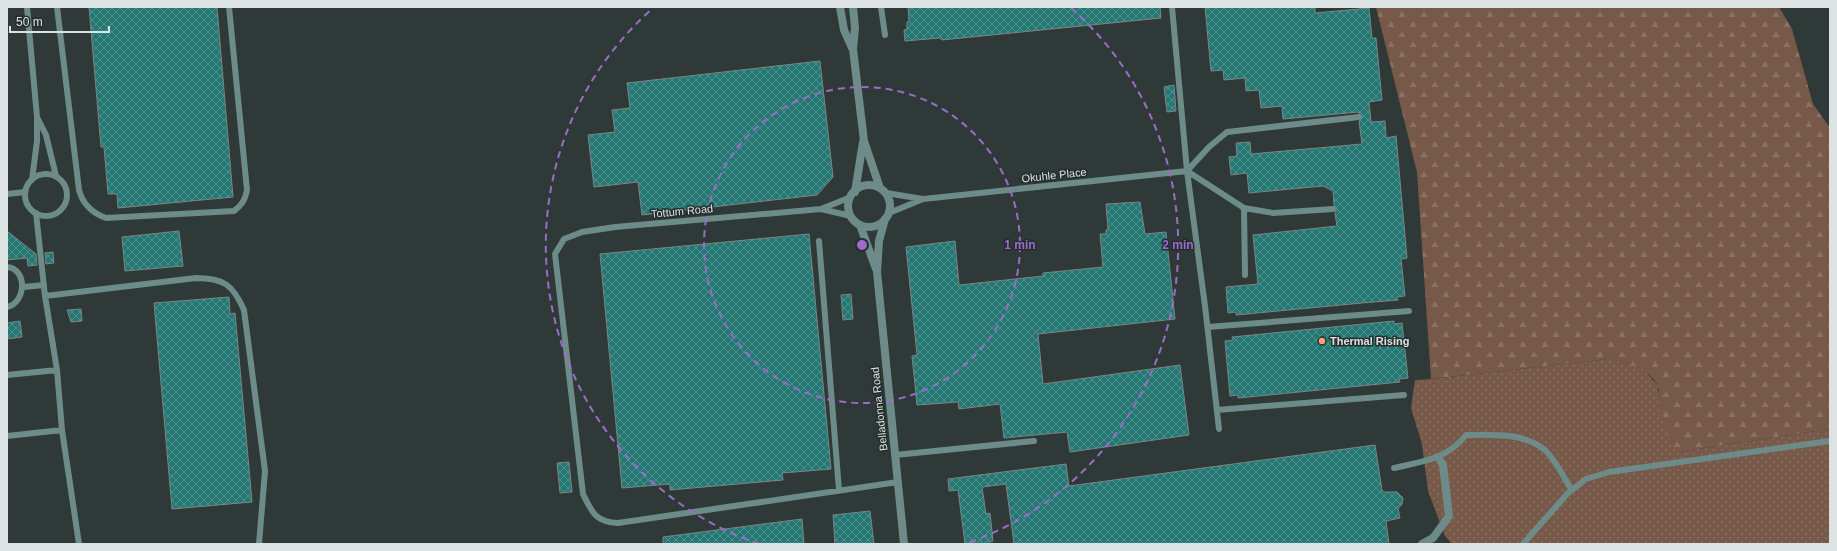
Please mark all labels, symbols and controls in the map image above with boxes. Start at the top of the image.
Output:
scale bar [10,8,109,34]
text: 50 m [16,15,43,29]
street label: Okuhle Place [1021,166,1087,184]
street label: Tottum Road [650,202,714,220]
centre of rings [855,238,869,252]
text: 1 min [1004,238,1036,252]
text: 2 min [1162,238,1194,252]
place label: Thermal Rising [1330,335,1409,347]
marker: Thermal Rising [1317,336,1327,346]
street label: Belladonna Road [869,366,889,452]

